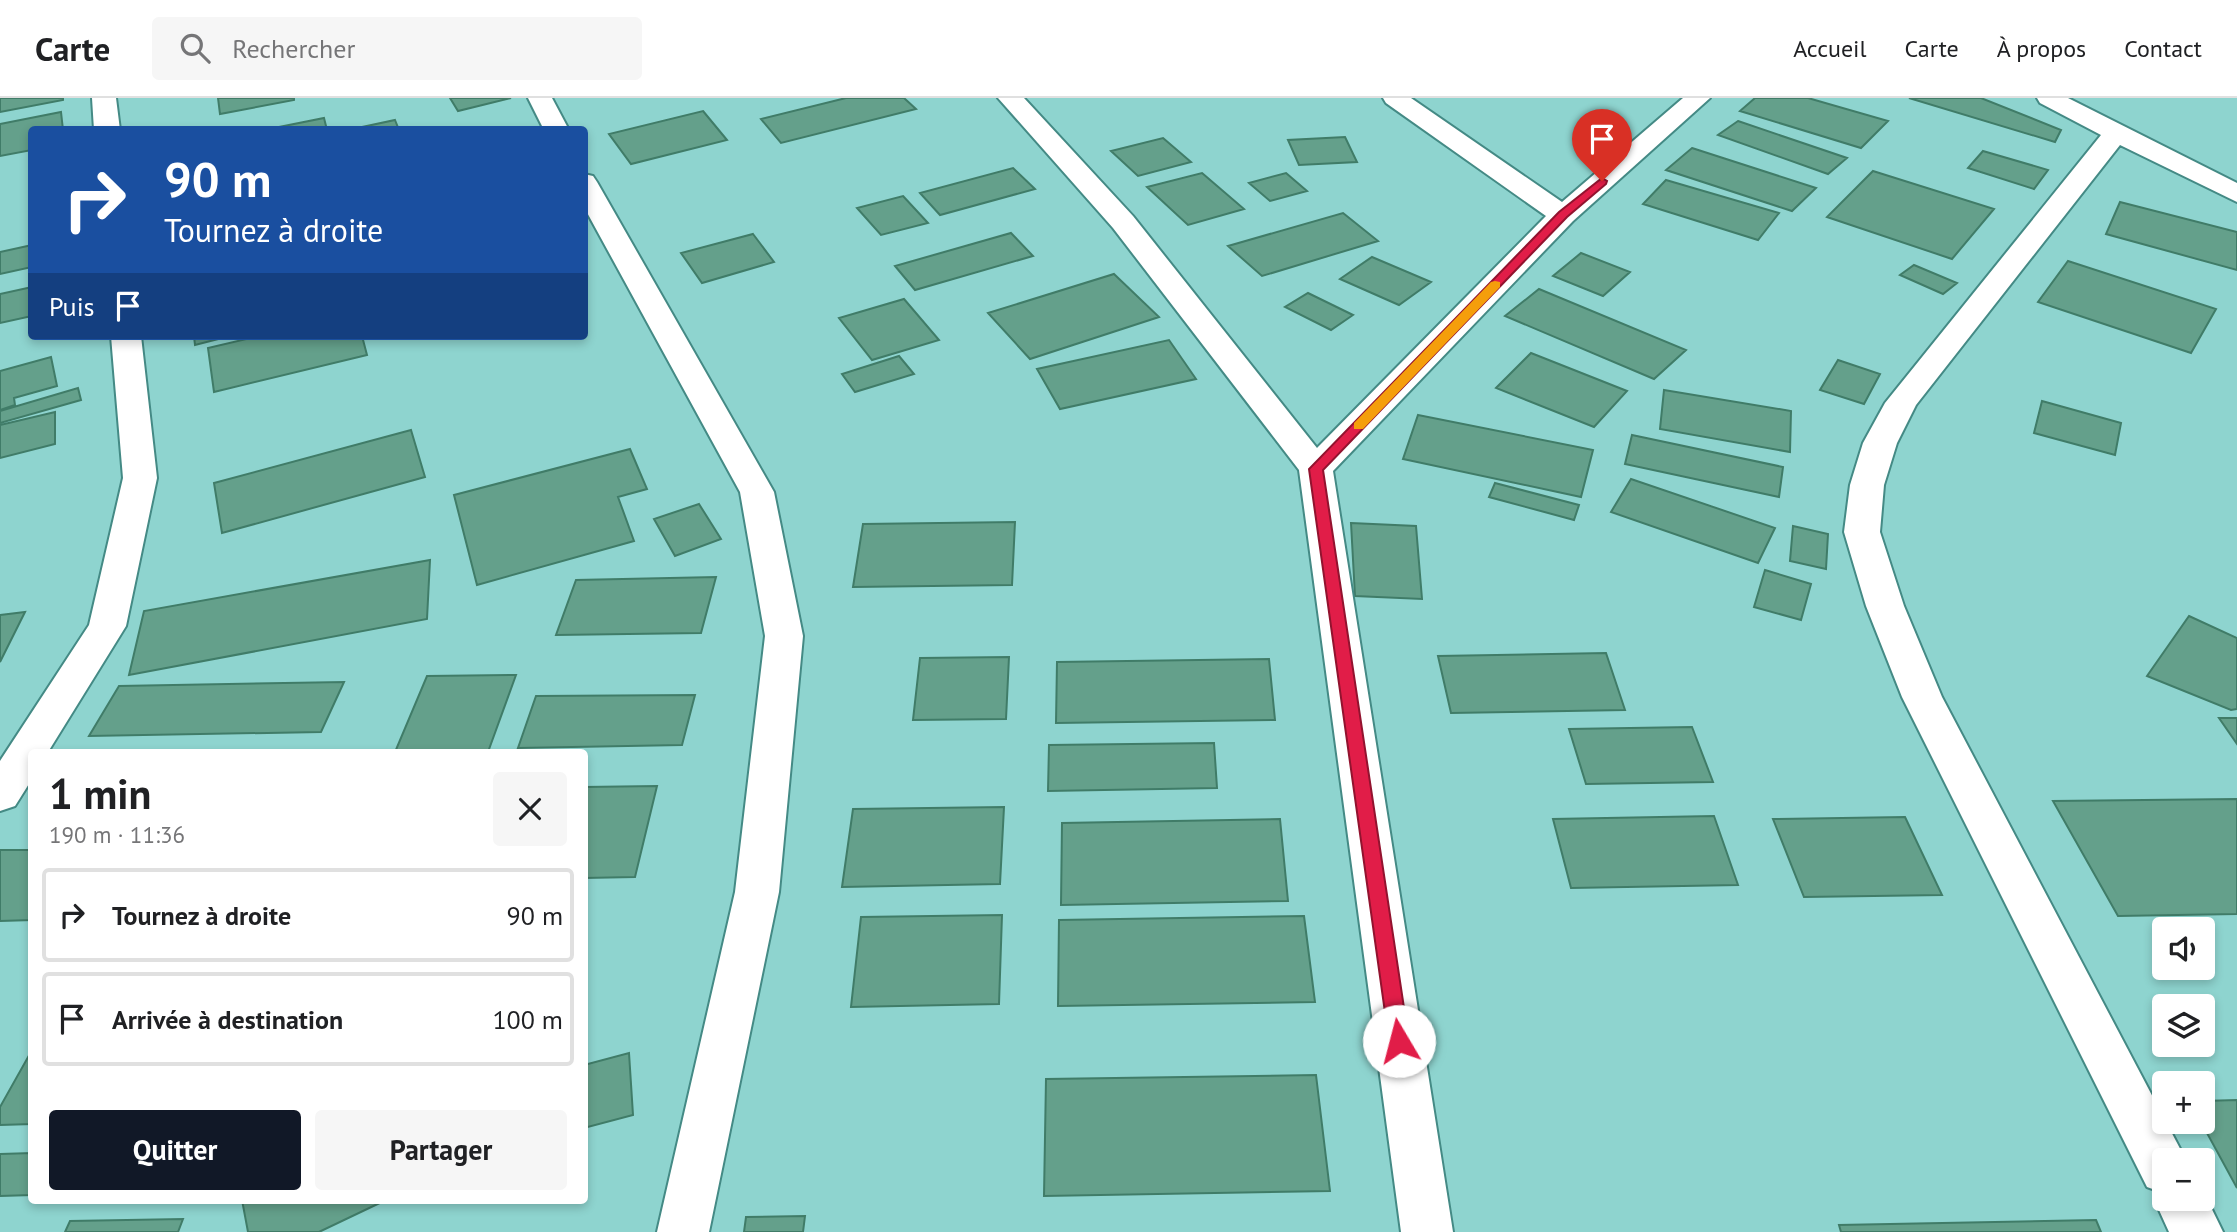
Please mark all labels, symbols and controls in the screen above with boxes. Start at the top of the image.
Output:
search box [152,17,642,80]
text: Carte [35,27,110,70]
icon: search [176,29,214,67]
text: Rechercher [232,32,355,65]
text: Accueil [1793,33,1867,64]
text: Carte [1905,33,1959,64]
text: À propos [1997,33,2086,64]
text: Contact [2124,33,2202,64]
pin [1572,109,1632,181]
icon: arrive [1583,120,1621,158]
text: 90 m [164,147,271,211]
icon: right [49,154,140,245]
text: Tournez à droite [164,209,383,251]
icon: arrive [109,287,147,325]
text: Puis [49,290,95,323]
text: 1 min [49,766,151,821]
button: close [493,772,567,846]
text: 190 m · 11:36 [49,820,185,849]
icon: right [53,896,91,934]
text: Tournez à droite [112,899,291,932]
text: 90 m [507,899,563,932]
map controls [2152,917,2215,1211]
button: sound [2152,917,2215,980]
button: layers [2152,994,2215,1057]
icon: arrive [53,1000,91,1038]
text: Arrivée à destination [112,1003,343,1036]
text: 100 m [492,1003,563,1036]
position arrow [1362,1004,1436,1078]
button: + [2152,1071,2215,1134]
button: Quitter [49,1110,301,1190]
button: Partager [315,1110,567,1190]
button: − [2152,1148,2215,1211]

